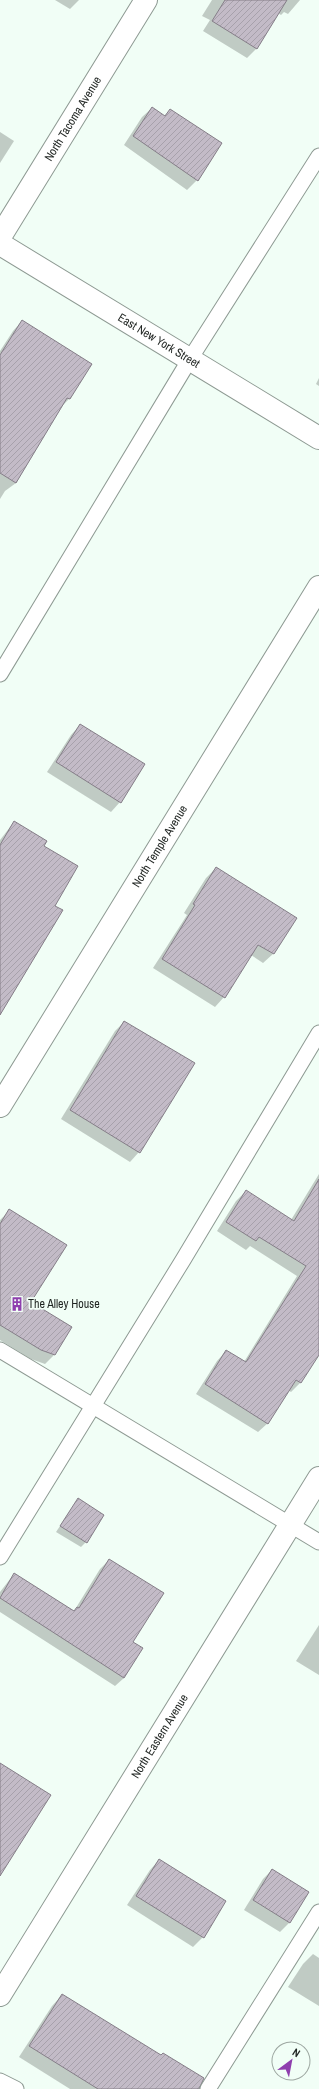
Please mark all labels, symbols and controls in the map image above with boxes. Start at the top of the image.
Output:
street label: North Tacoma Avenue [41,73,105,164]
street label: East New York Street [115,310,203,372]
street label: North Temple Avenue [128,802,191,890]
building icon: The Alley House [9,1296,25,1312]
place label: The Alley House [28,1296,100,1312]
street label: North Eastern Avenue [128,1691,192,1781]
north arrow [271,2041,311,2081]
text: N [290,2045,303,2060]

